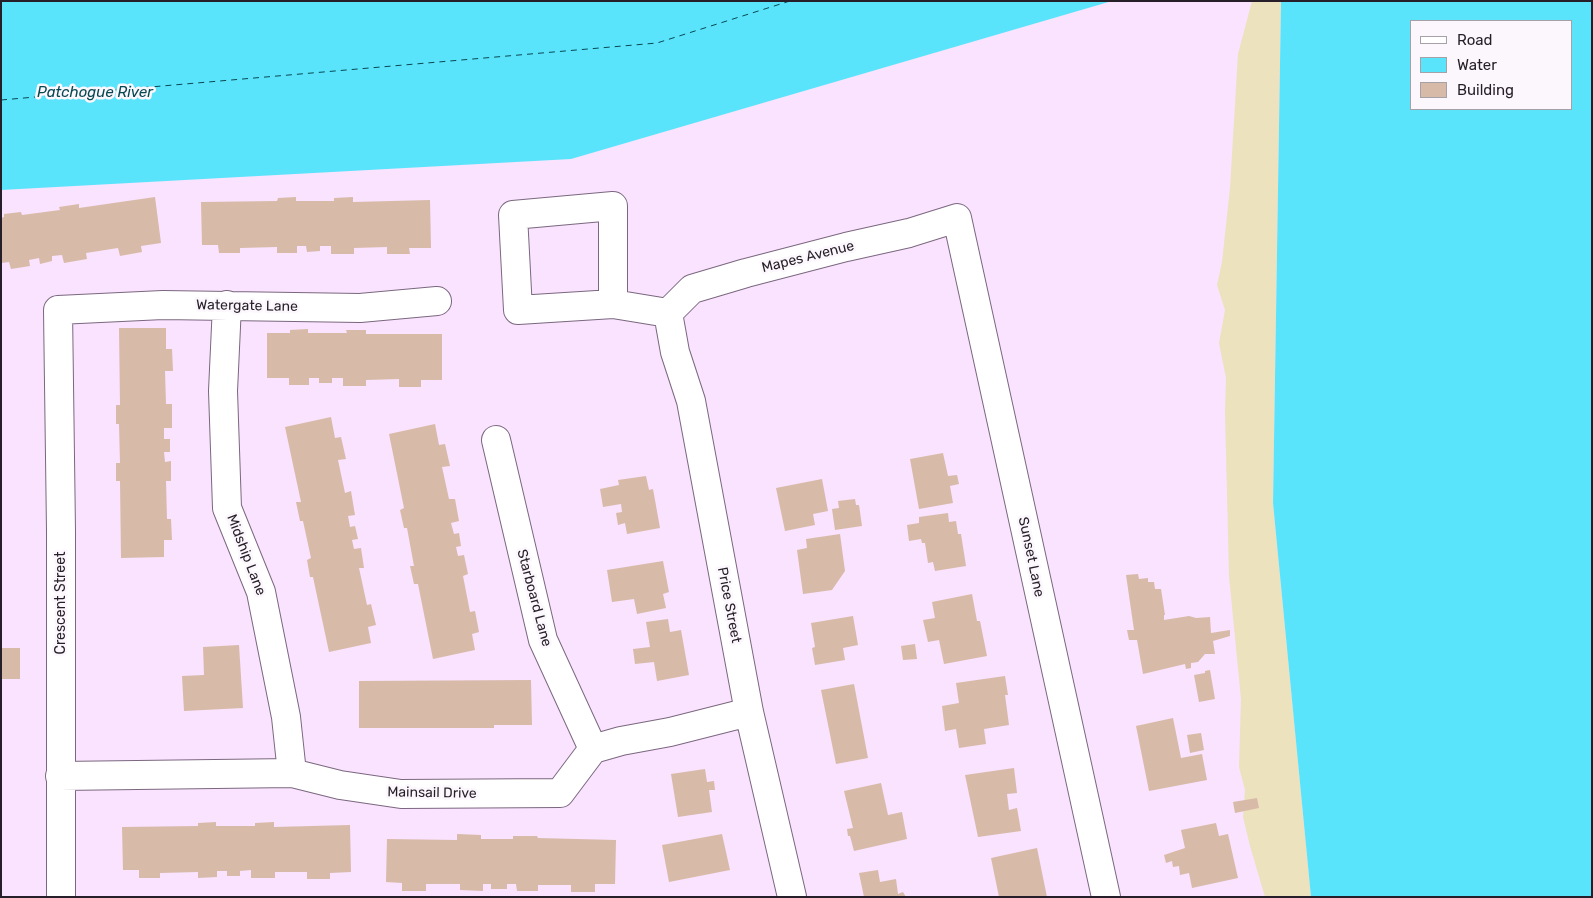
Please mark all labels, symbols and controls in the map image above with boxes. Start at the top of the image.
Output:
legend [1410,20,1573,110]
text: Road [1457,31,1493,49]
text: Water [1457,56,1497,74]
text: Building [1457,81,1514,99]
water label: Patchogue River [37,84,153,102]
street label: Mapes Avenue [760,237,856,277]
street label: Watergate Lane [196,297,298,315]
street label: Midship Lane [223,512,269,598]
street label: Sunset Lane [1014,515,1048,599]
street label: Starboard Lane [513,547,555,649]
street label: Crescent Street [53,552,69,654]
street label: Price Street [713,566,745,644]
street label: Mainsail Drive [387,784,477,802]

